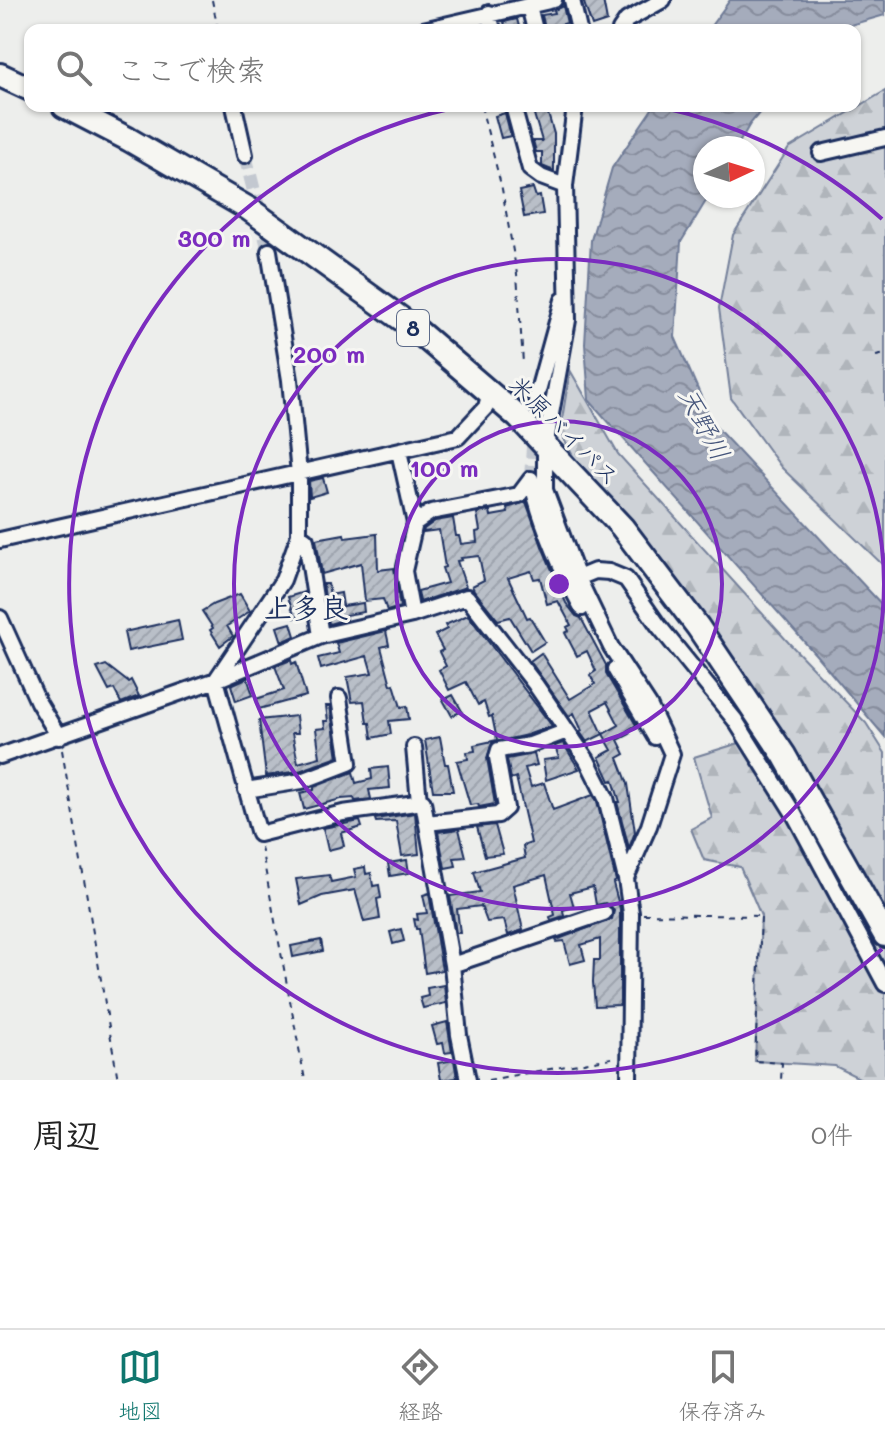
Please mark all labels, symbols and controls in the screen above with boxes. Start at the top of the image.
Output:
search box [24,24,861,112]
icon: search [52,46,96,90]
text: ここで検索 [116,49,266,89]
north arrow [693,136,765,208]
text: 300 m [178,222,250,253]
road number: 8 [397,310,429,346]
text: 200 m [293,338,365,369]
street label: 米原バイパス [503,368,627,492]
water label: 天野川 [672,381,738,466]
text: 100 m [409,452,479,483]
centre of rings [545,570,573,598]
district label: 上多良 [264,589,348,625]
text: 周辺 [32,1111,100,1156]
text: 0件 [811,1117,853,1151]
tab: 地図 [118,1345,162,1425]
tab: 経路 [398,1345,443,1425]
tab: 保存済み [679,1345,767,1425]

